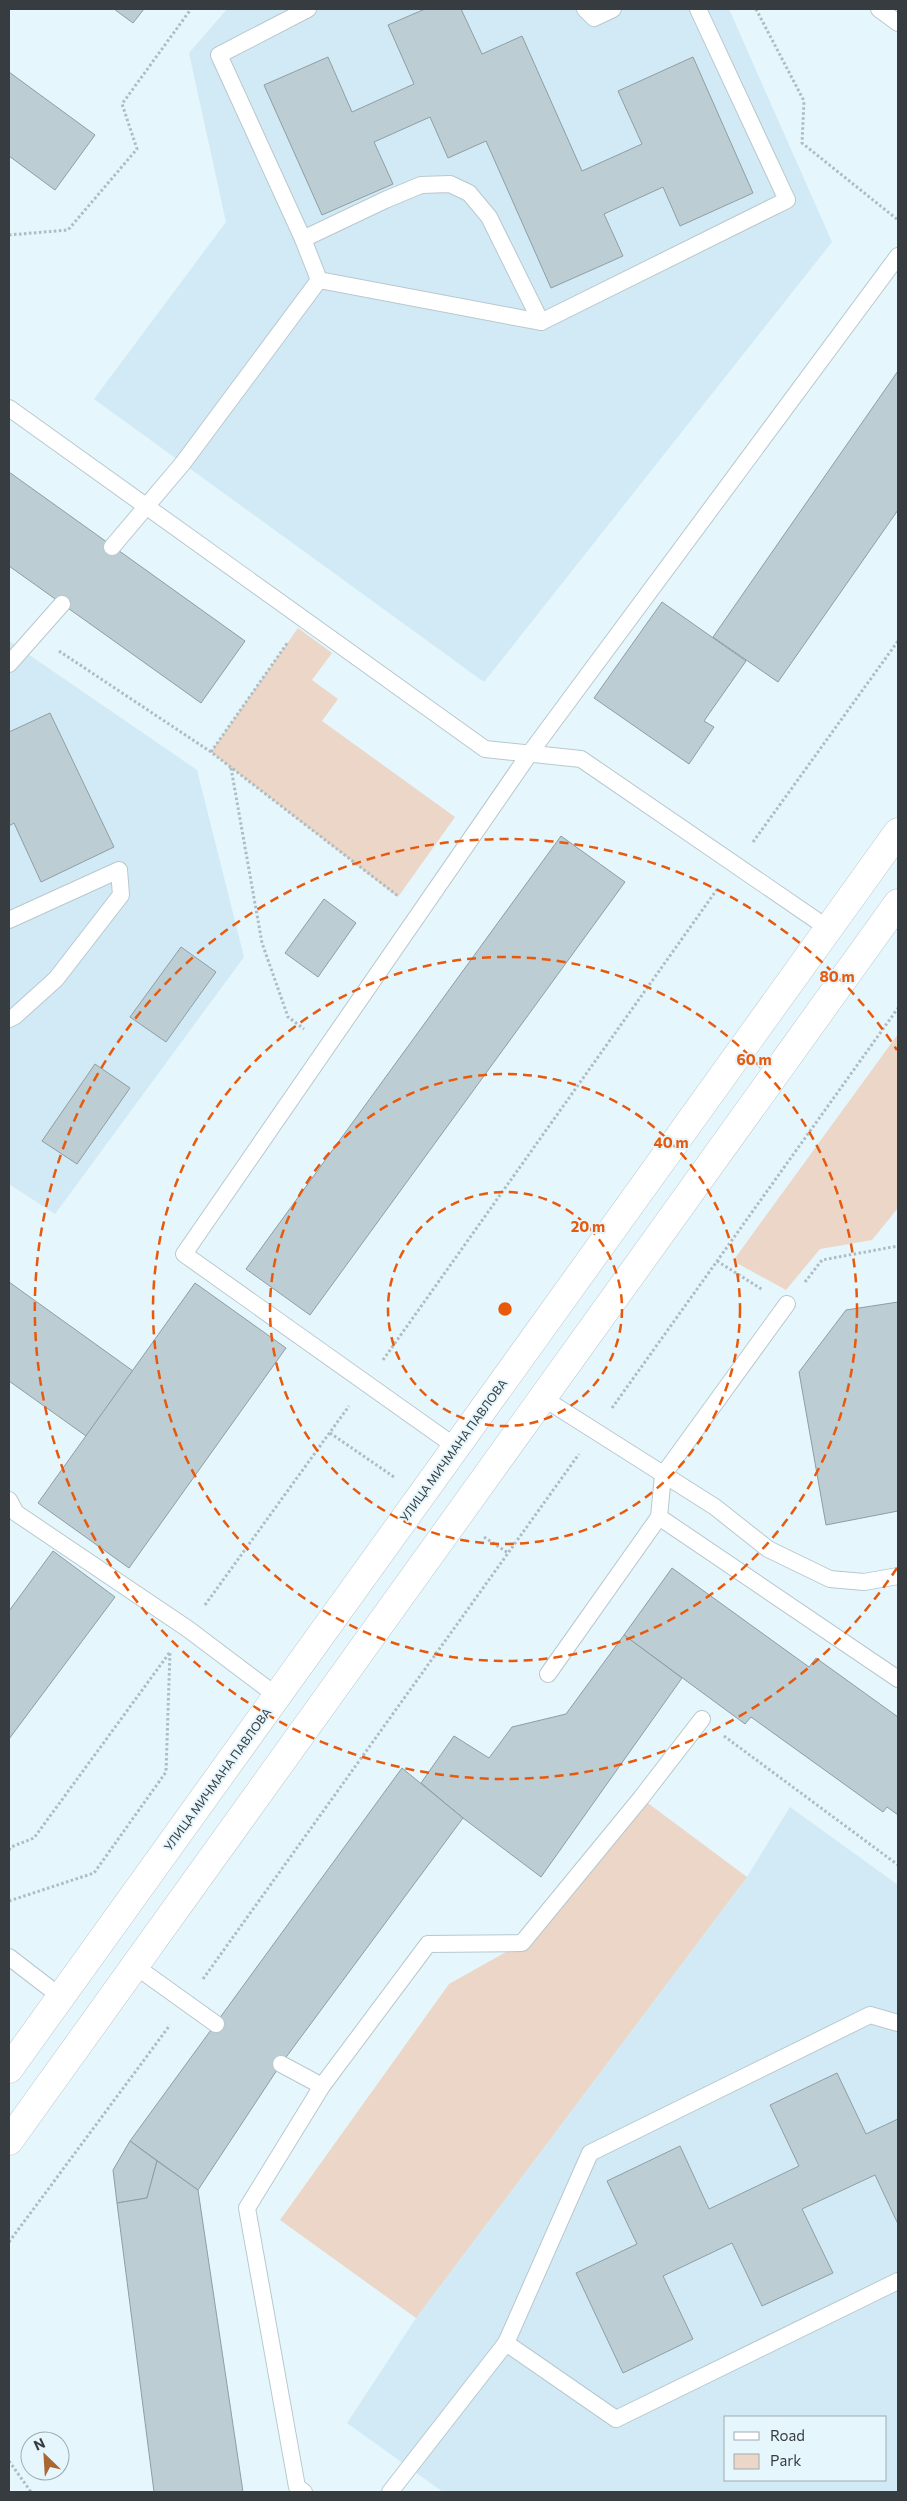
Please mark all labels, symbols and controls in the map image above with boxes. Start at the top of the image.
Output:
text: 80 m [819,967,855,985]
text: 60 m [736,1050,772,1068]
text: 40 m [653,1133,689,1151]
text: 20 m [571,1217,605,1235]
centre of rings [496,1300,514,1318]
street label: УЛИЦА МИЧМАНА ПАВЛОВА [397,1376,509,1524]
street label: УЛИЦА МИЧМАНА ПАВЛОВА [161,1705,273,1853]
legend [724,2416,887,2481]
text: Road [770,2426,805,2444]
north arrow [20,2431,70,2481]
text: N [31,2434,48,2454]
text: Park [770,2451,801,2469]

